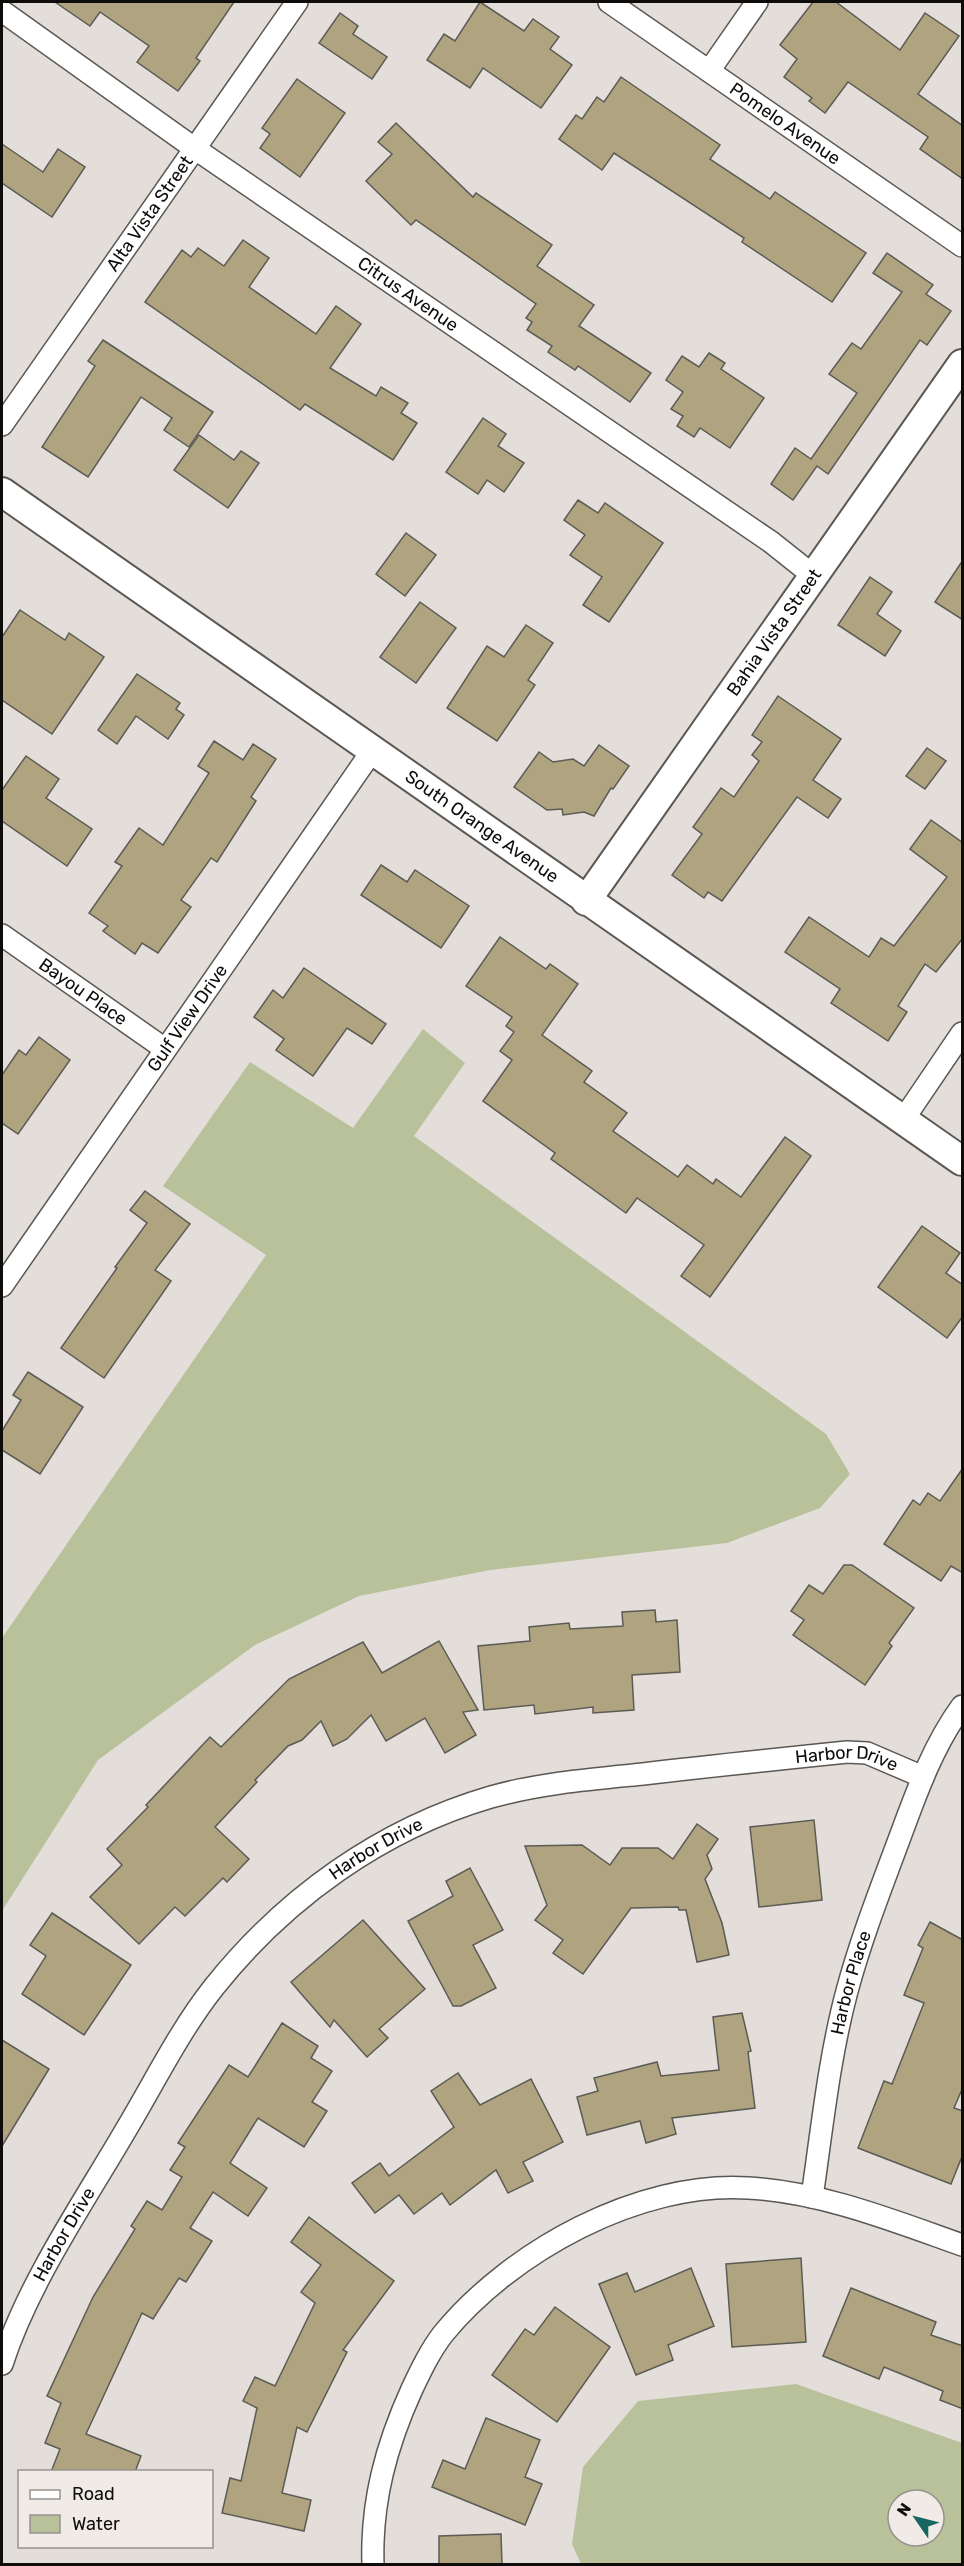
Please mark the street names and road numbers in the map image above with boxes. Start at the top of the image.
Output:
street label: Pomelo Avenue [725,78,845,170]
street label: Alta Vista Street [102,151,198,275]
street label: Citrus Avenue [353,252,463,336]
street label: Bahia Vista Street [722,565,826,700]
street label: South Orange Avenue [401,765,563,888]
street label: Bayou Place [35,953,132,1030]
street label: Gulf View Drive [143,960,232,1076]
street label: Harbor Drive [794,1741,901,1776]
street label: Harbor Drive [325,1813,426,1884]
street label: Harbor Place [826,1928,876,2037]
street label: Harbor Drive [28,2183,100,2285]

